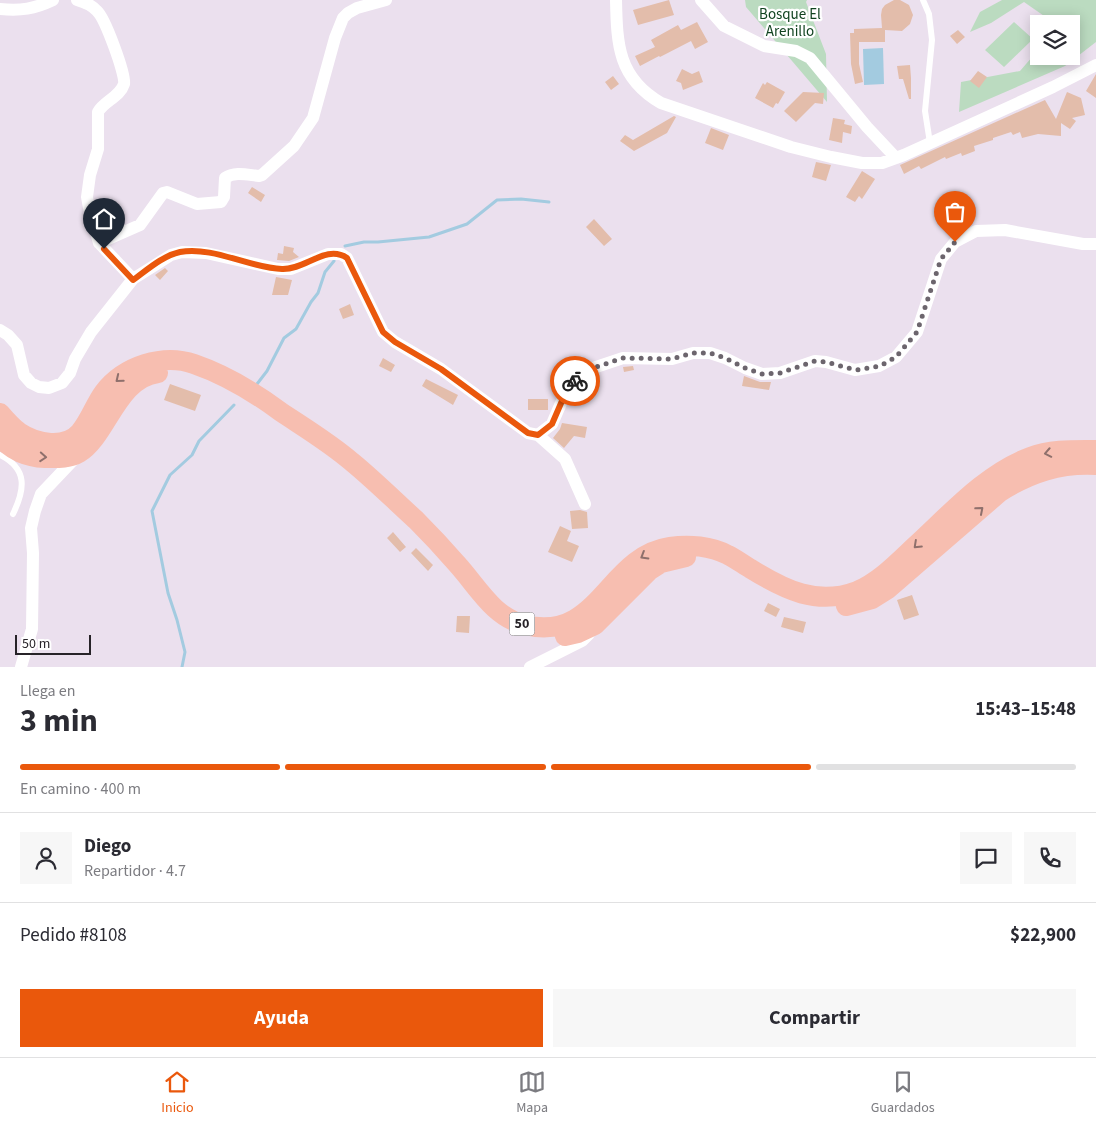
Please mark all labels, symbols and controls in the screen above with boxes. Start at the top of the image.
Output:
park label: Bosque El Arenillo [759,4,821,42]
map controls [1030,15,1080,65]
button: layers [1030,15,1080,65]
pin [934,191,976,242]
pin [83,198,125,249]
icon: bag [941,198,969,226]
icon: home [90,205,118,233]
courier [550,356,600,406]
icon: bike [561,367,589,395]
one-way arrow [116,373,125,381]
one-way arrow [1043,447,1052,458]
one-way arrow [40,452,48,463]
one-way arrow [974,507,983,516]
one-way arrow [913,539,922,548]
one-way arrow [641,550,650,559]
road number: 50 [510,612,534,636]
scale bar [15,632,91,655]
text: 50 m [22,634,50,654]
text: Llega en [20,680,75,702]
text: 15:43–15:48 [975,696,1076,723]
text: 3 min [20,698,98,744]
text: En camino · 400 m [20,778,141,800]
button: person [20,832,72,884]
button: chat [960,832,1012,884]
button: phone [1024,832,1076,884]
text: Diego [84,833,131,860]
text: Repartidor · 4.7 [84,860,186,882]
text: Pedido #8108 [20,922,127,949]
text: $22,900 [1010,922,1076,949]
button: Ayuda [20,989,543,1047]
button: Compartir [553,989,1076,1047]
tab: Inicio [161,1068,194,1118]
tab: Mapa [516,1068,548,1118]
tab: Guardados [871,1068,935,1118]

